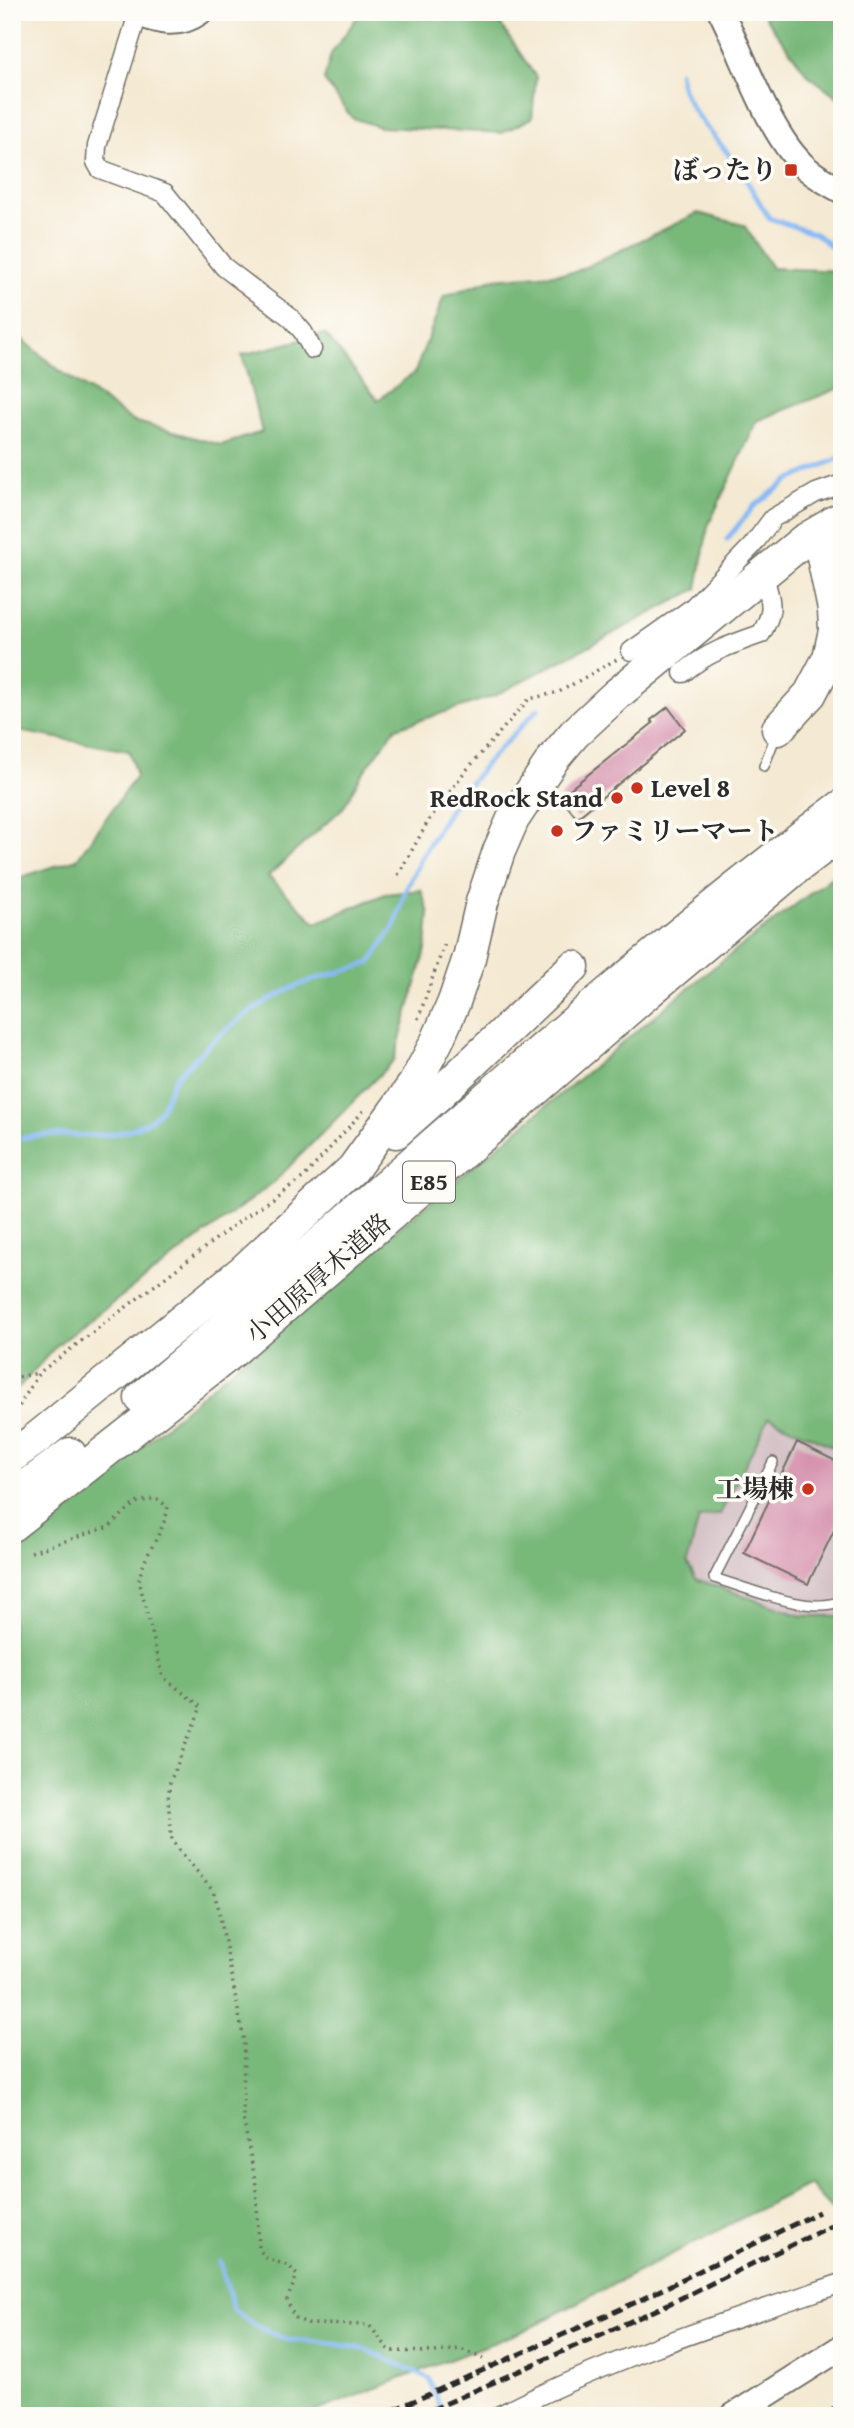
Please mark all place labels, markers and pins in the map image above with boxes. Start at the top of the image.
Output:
place label: ぼったり [673,150,777,189]
marker: ぼったり [783,162,799,178]
place label: Level 8 [651,768,730,807]
place label: RedRock Stand [430,778,603,817]
marker: Level 8 [629,780,645,796]
marker: RedRock Stand [609,790,625,806]
place label: ファミリーマート [571,811,778,850]
marker: ファミリーマート [549,823,565,839]
place label: 工場棟 [716,1469,794,1508]
marker: 工場棟 [800,1481,816,1497]

